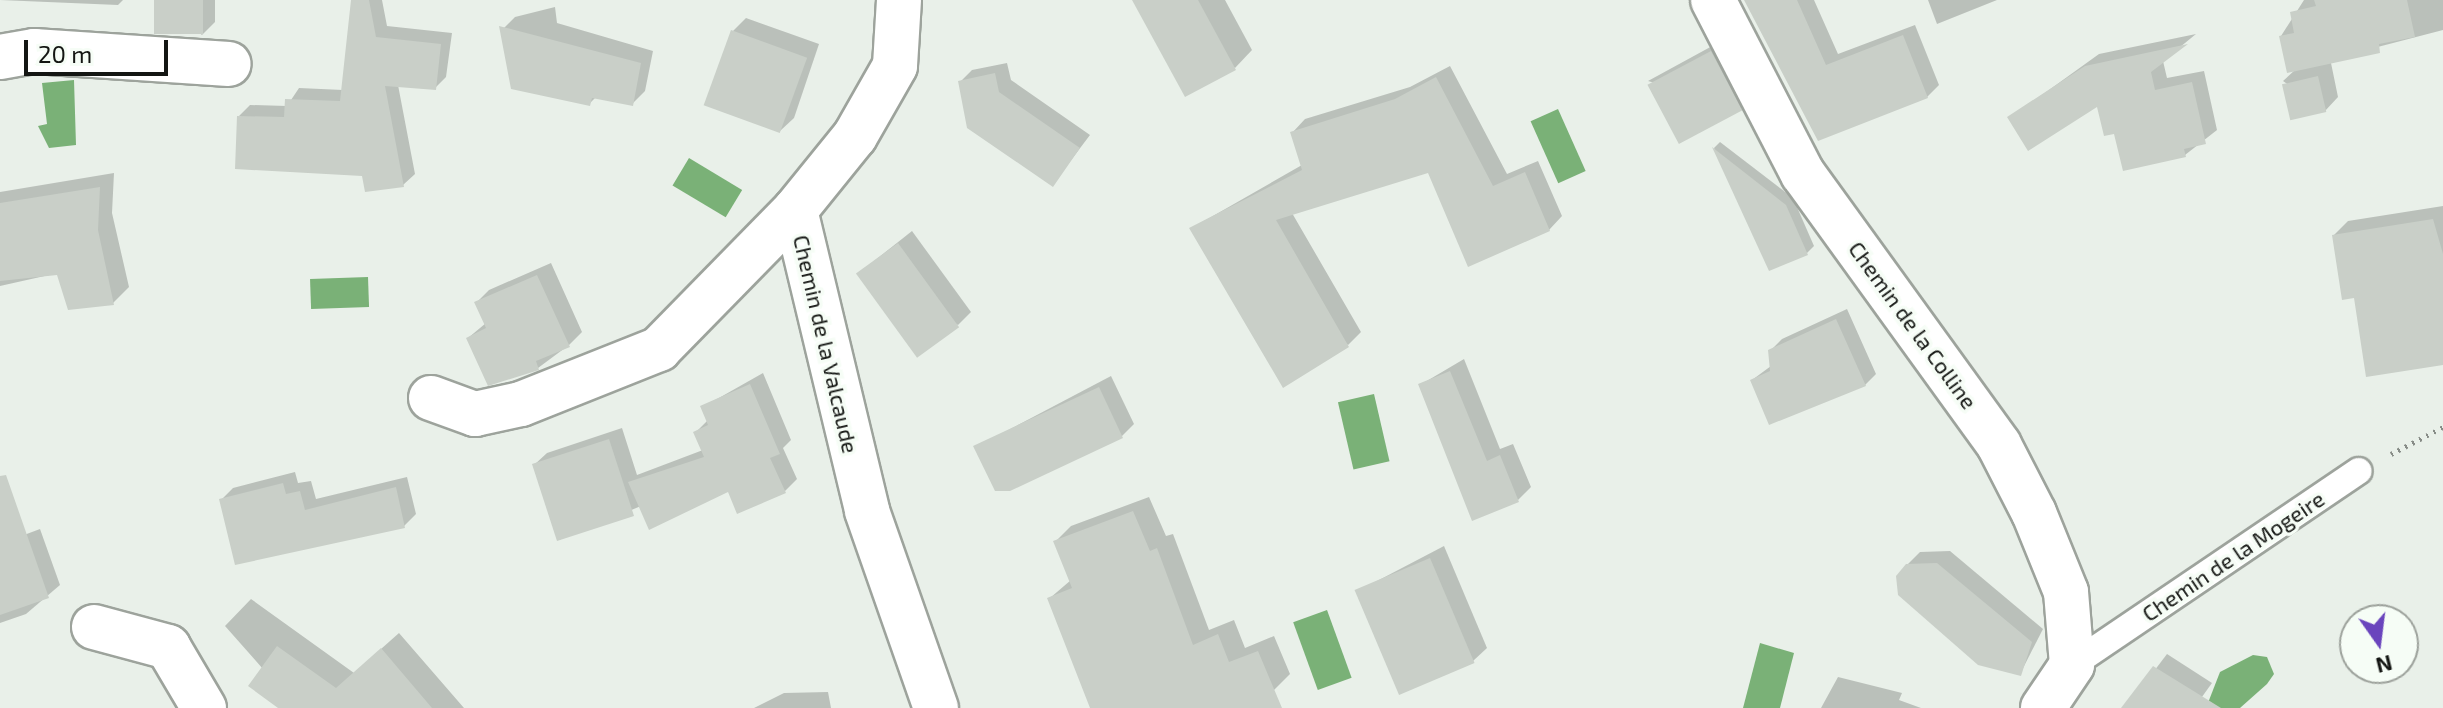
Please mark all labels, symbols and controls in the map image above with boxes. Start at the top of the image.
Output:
scale bar [28,24,172,74]
text: 20 m [38,39,92,68]
street label: Chemin de la Valcaude [788,232,864,456]
street label: Chemin de la Colline [1843,236,1983,414]
street label: Chemin de la Mogeire [2137,485,2329,627]
north arrow [2339,604,2419,684]
text: N [2373,651,2395,680]

